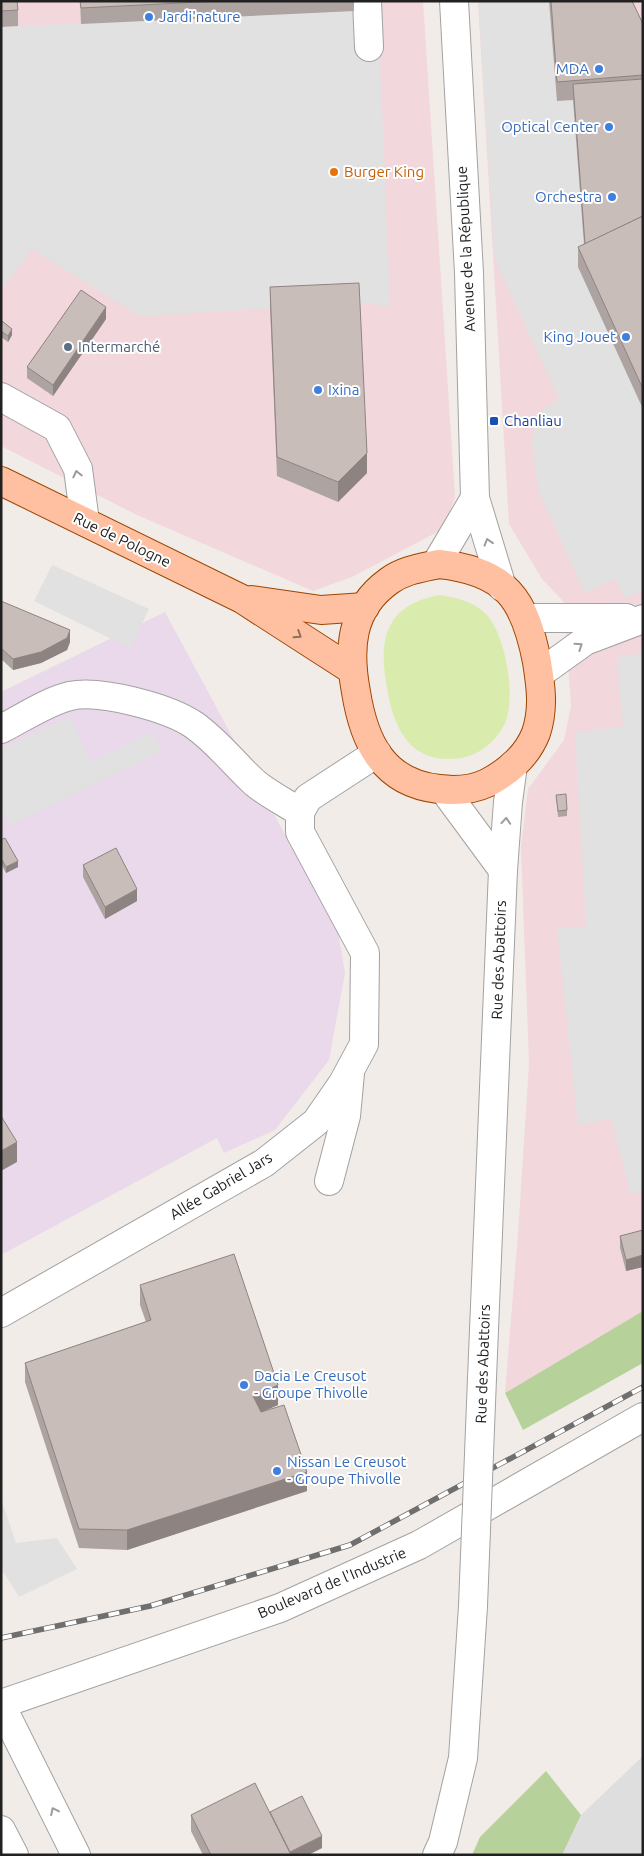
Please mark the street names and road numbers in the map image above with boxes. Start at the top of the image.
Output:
street label: Avenue de la République [453,165,478,333]
street label: Rue de Pologne [71,509,174,570]
street label: Rue des Abattoirs [488,900,509,1020]
street label: Allée Gabriel Jars [167,1148,275,1223]
street label: Rue des Abattoirs [472,1304,493,1424]
street label: Boulevard de l'Industrie [255,1543,409,1622]

